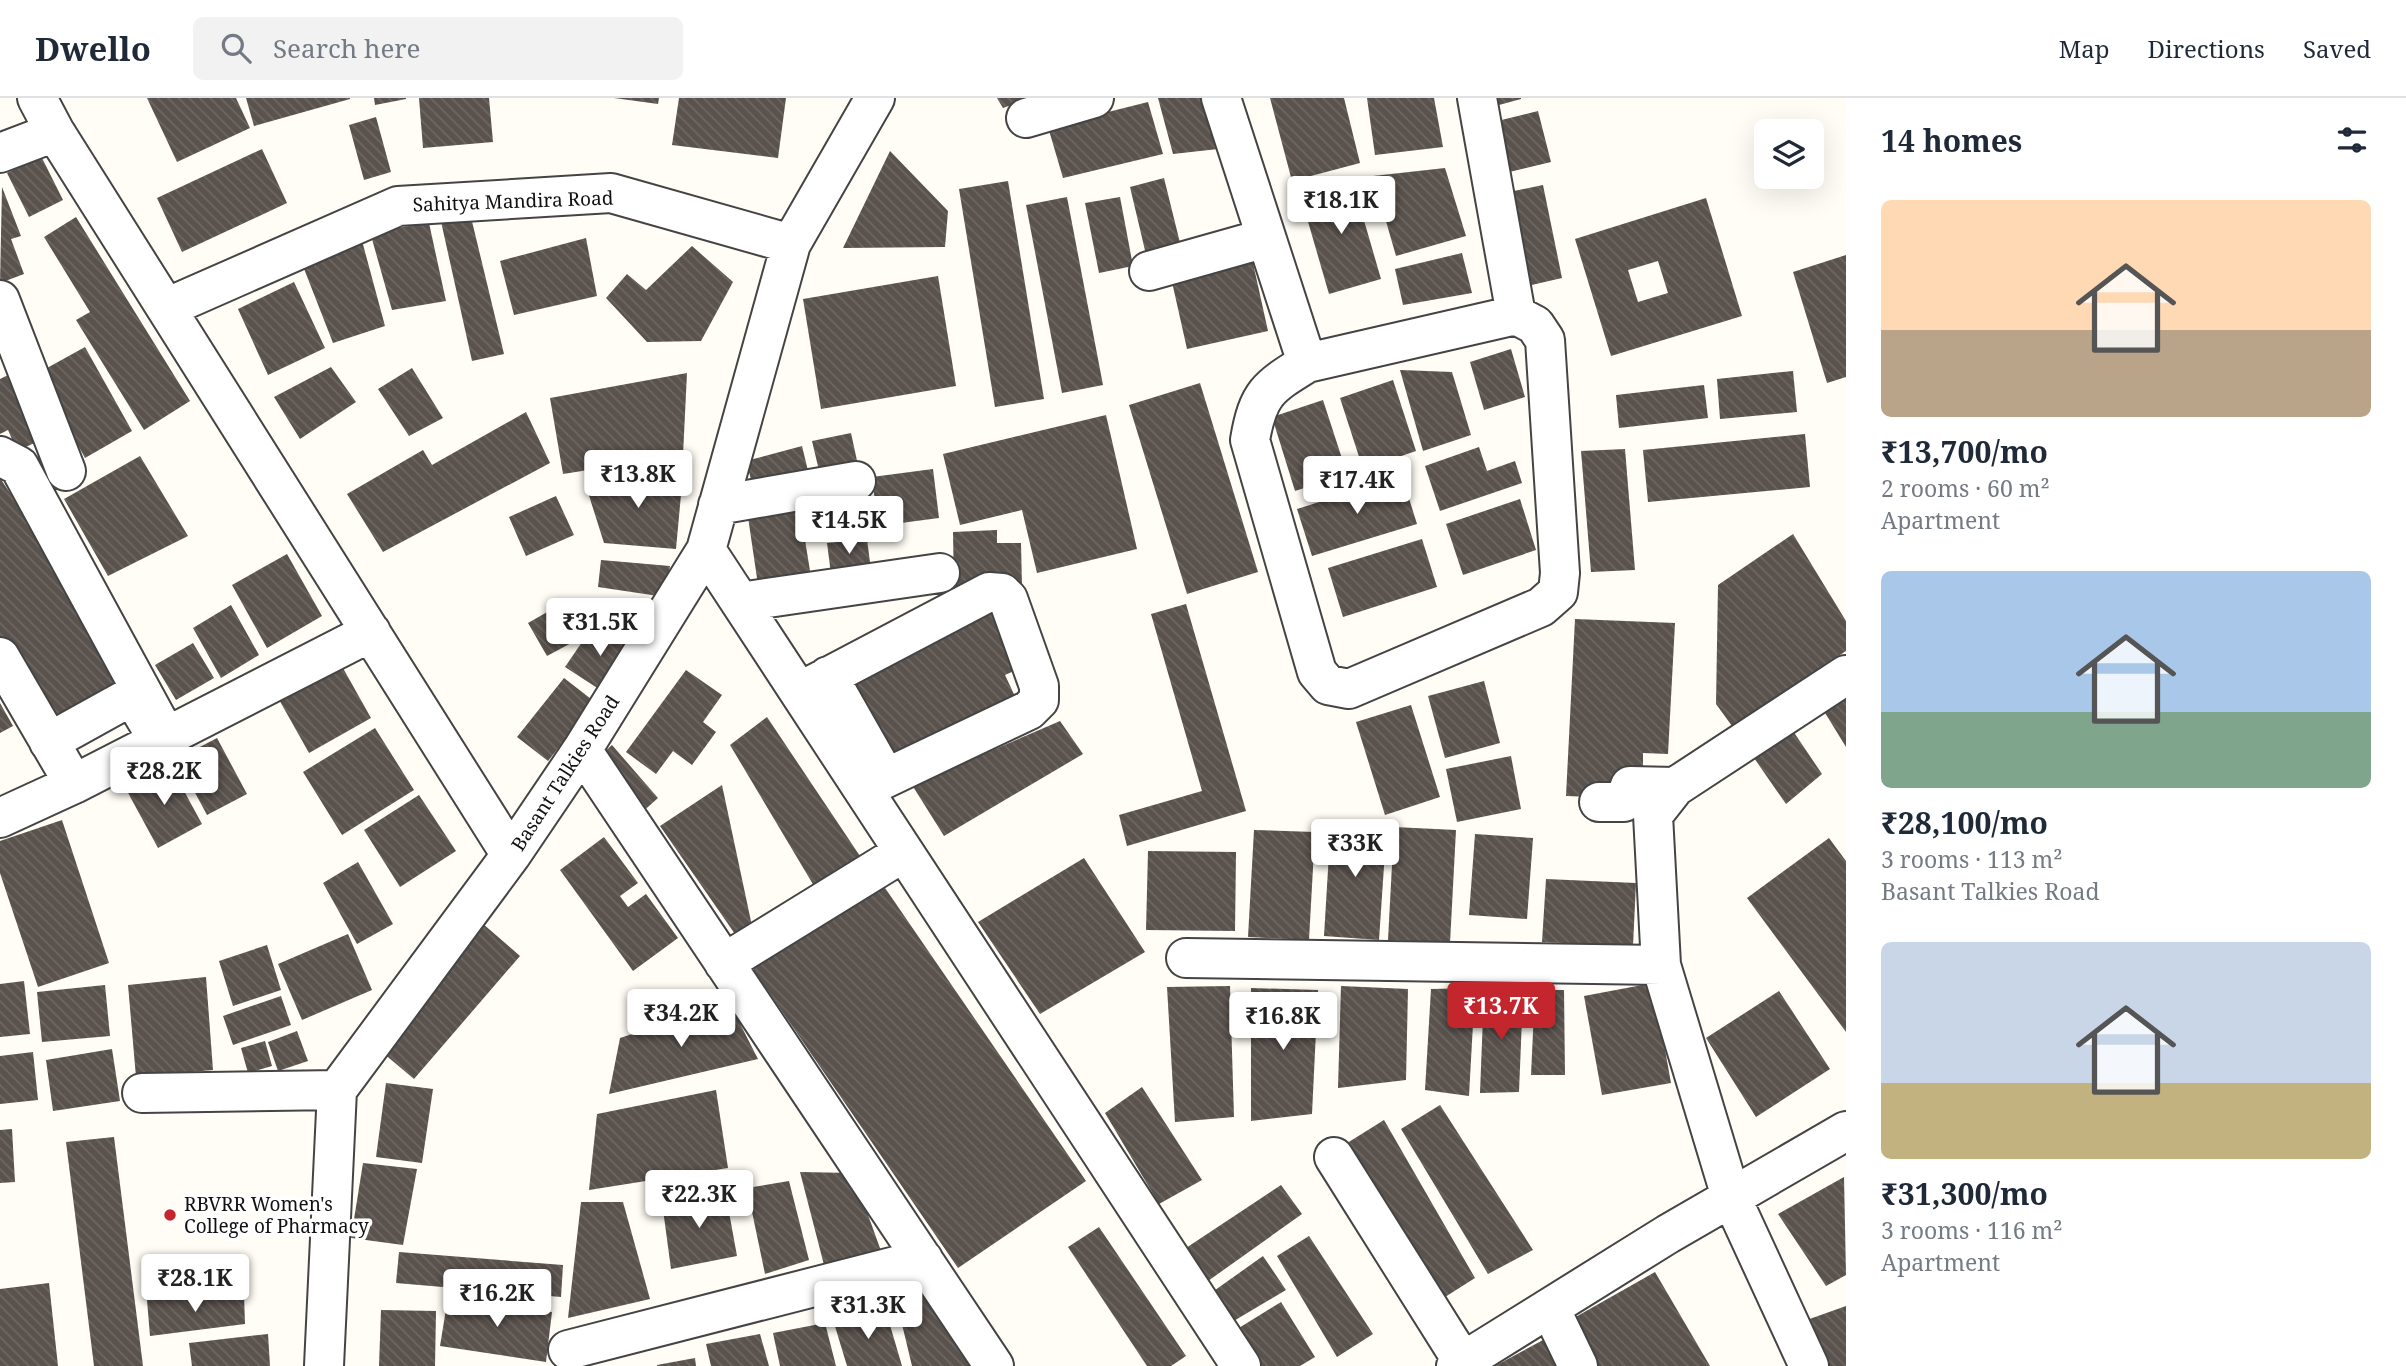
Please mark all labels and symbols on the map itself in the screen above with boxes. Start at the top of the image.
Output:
pin: ₹18.1K [1284,176,1398,236]
street label: Sahitya Mandira Road [412,184,614,217]
pin: ₹13.8K [581,450,695,510]
pin: ₹17.4K [1300,456,1414,516]
pin: ₹14.5K [792,496,906,556]
pin: ₹31.5K [543,598,657,658]
street label: Basant Talkies Road [505,690,625,856]
pin: ₹28.2K [107,748,221,807]
pin: ₹33K [1314,820,1396,879]
pin: ₹13.7K [1444,982,1558,1042]
pin: ₹34.2K [624,990,738,1049]
pin: ₹16.8K [1226,992,1340,1052]
pin: ₹22.3K [642,1170,756,1230]
place label: RBVRR Women's College of Pharmacy [184,1191,369,1239]
marker: RBVRR Women's College of Pharmacy [162,1207,178,1223]
pin: ₹28.1K [138,1254,252,1314]
pin: ₹16.2K [440,1270,554,1329]
pin: ₹31.3K [811,1282,925,1341]

